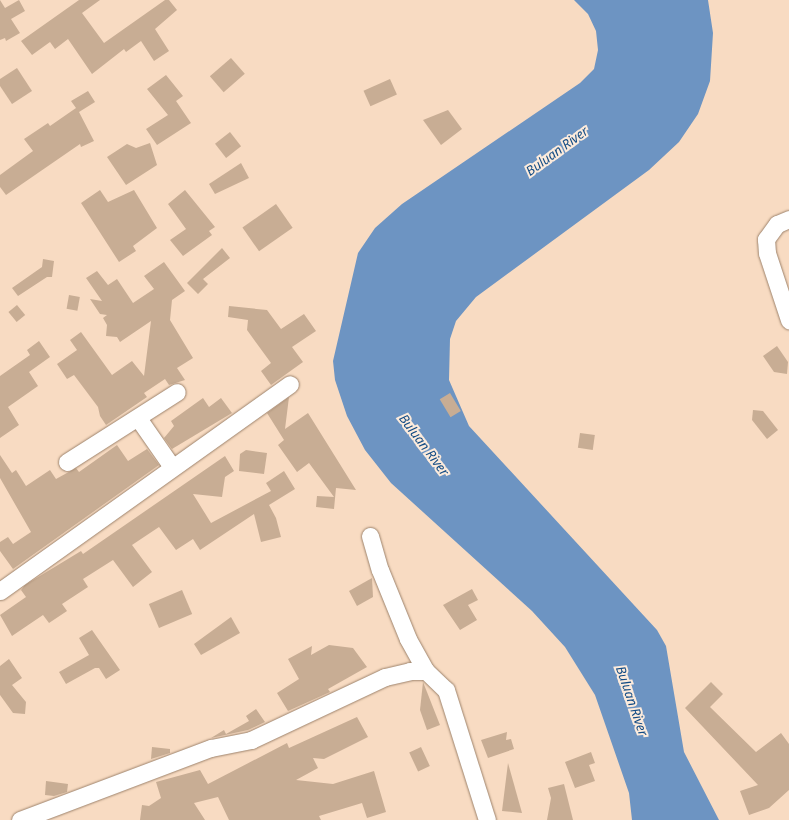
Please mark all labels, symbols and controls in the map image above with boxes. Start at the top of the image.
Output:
water label: Buluan River [523,123,591,179]
water label: Buluan River [396,411,452,479]
water label: Buluan River [613,664,651,738]

